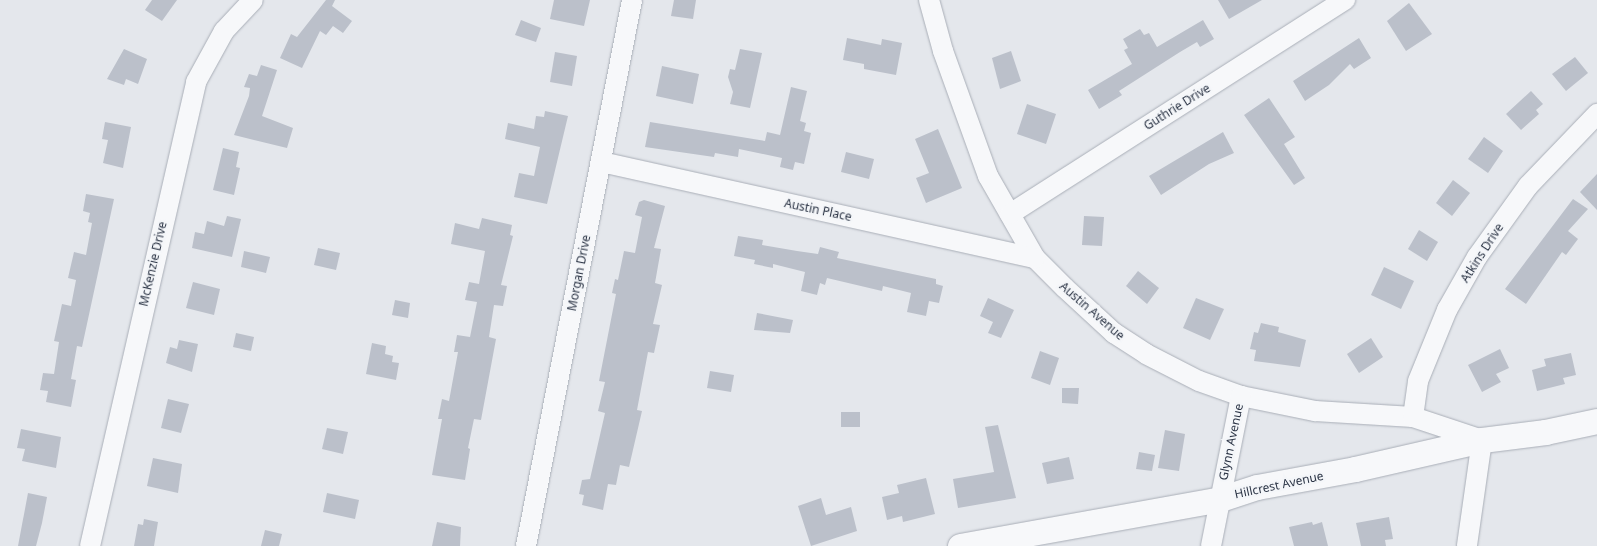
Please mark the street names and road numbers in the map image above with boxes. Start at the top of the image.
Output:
street label: Guthrie Drive [1141,81,1213,133]
street label: Austin Place [783,196,853,224]
street label: McKenzie Drive [136,220,170,308]
street label: Atkins Drive [1458,221,1506,285]
street label: Morgan Drive [565,234,593,312]
street label: Austin Avenue [1057,279,1127,343]
street label: Glynn Avenue [1216,402,1246,482]
street label: Hillcrest Avenue [1233,469,1325,501]

